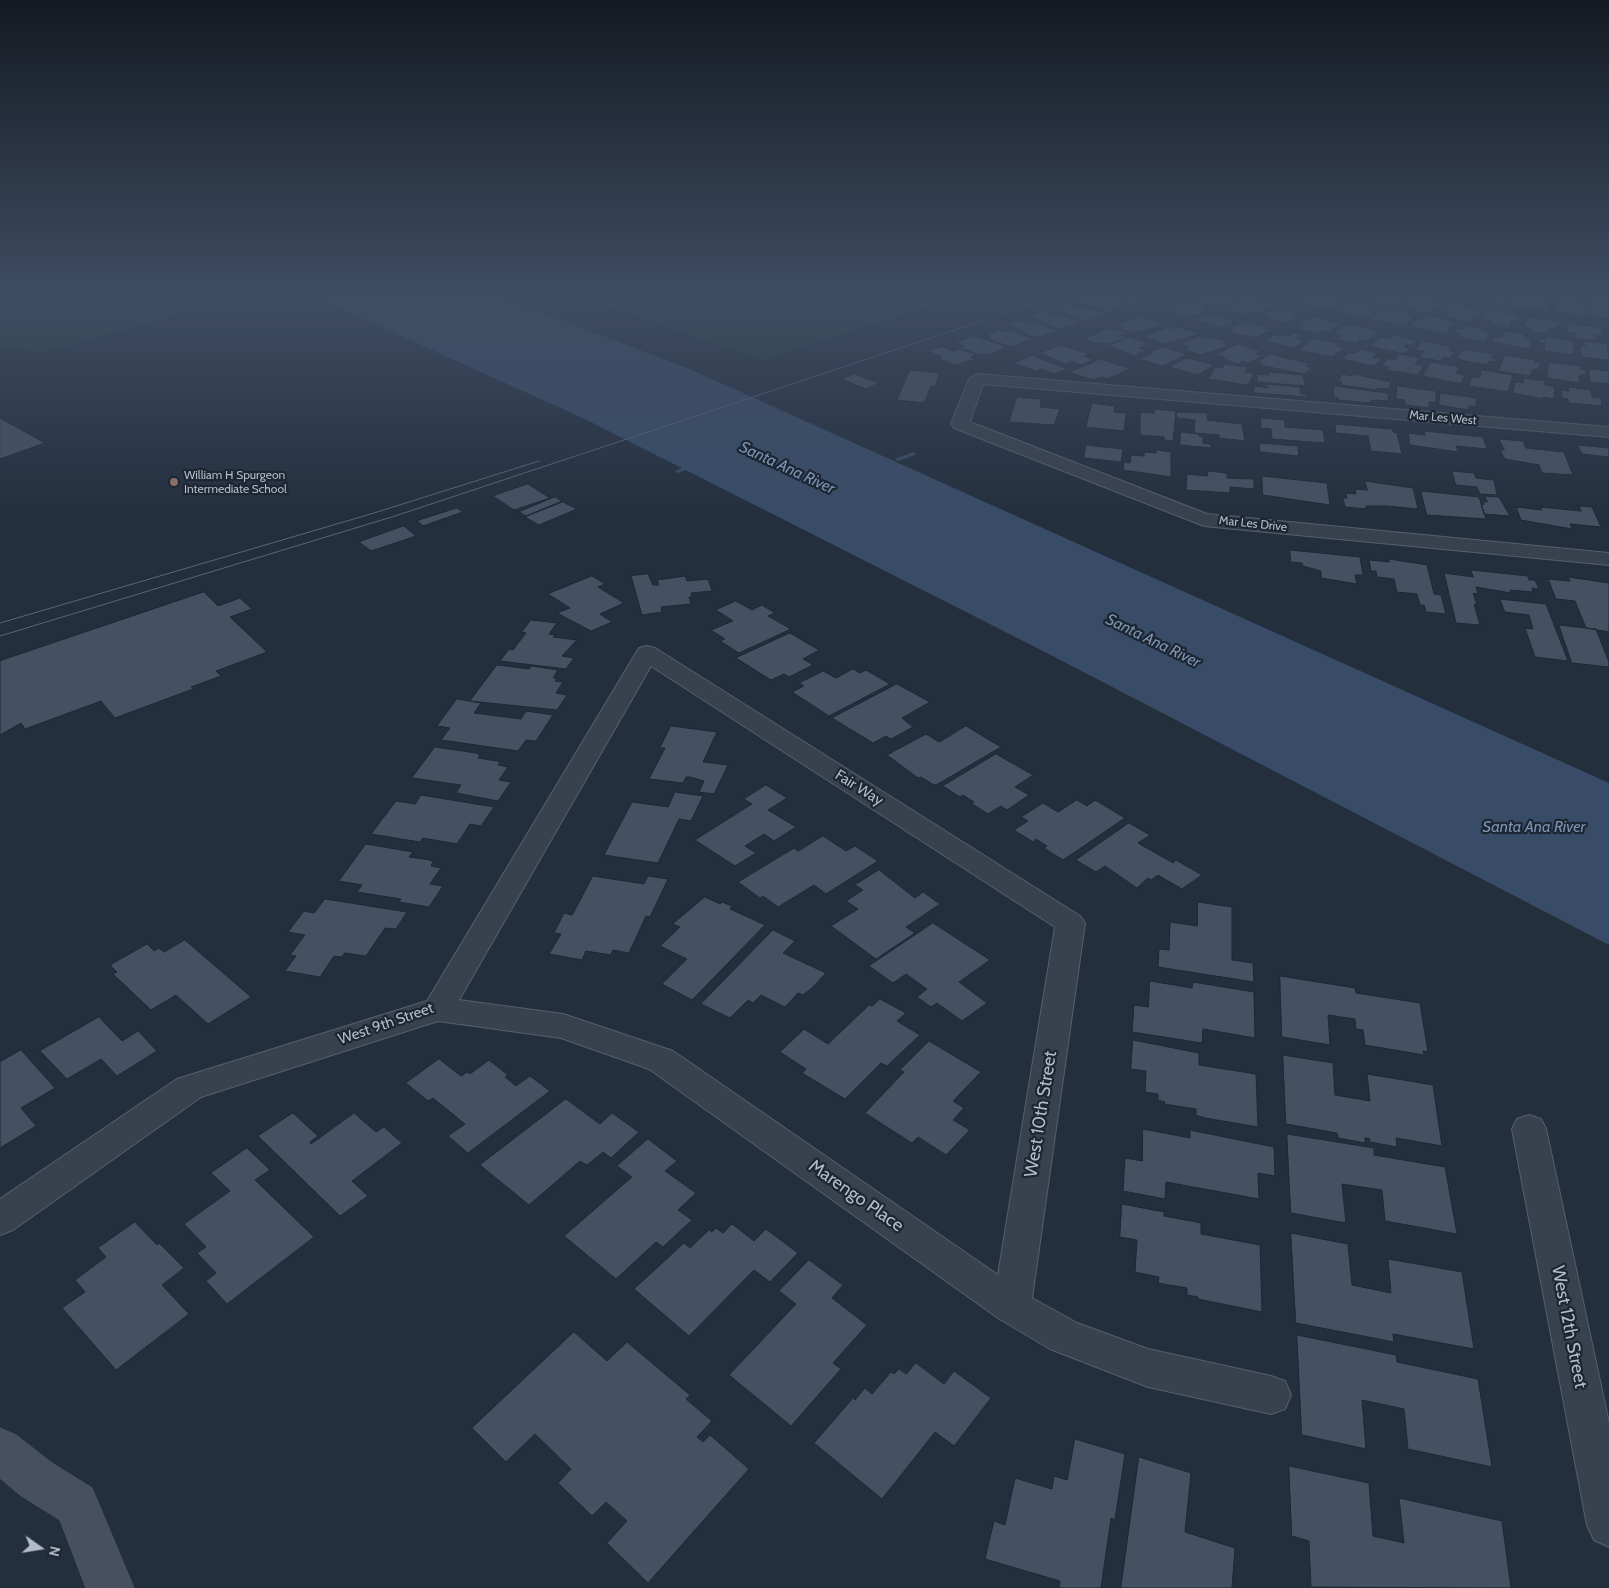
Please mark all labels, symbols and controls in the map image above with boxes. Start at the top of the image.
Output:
street label: Mar Les West [1409,408,1477,428]
water label: Santa Ana River [736,438,838,498]
place label: William H Spurgeon Intermediate School [184,468,287,496]
marker: William H Spurgeon Intermediate School [168,476,180,488]
street label: Mar Les Drive [1218,513,1288,535]
water label: Santa Ana River [1103,610,1203,672]
street label: Fair Way [832,766,886,810]
water label: Santa Ana River [1483,817,1585,837]
street label: West 9th Street [336,999,436,1049]
street label: West 10th Street [1020,1049,1062,1179]
street label: Marengo Place [804,1155,908,1237]
street label: West 12th Street [1547,1264,1591,1390]
north arrow [15,1523,65,1573]
text: N [45,1545,64,1558]

